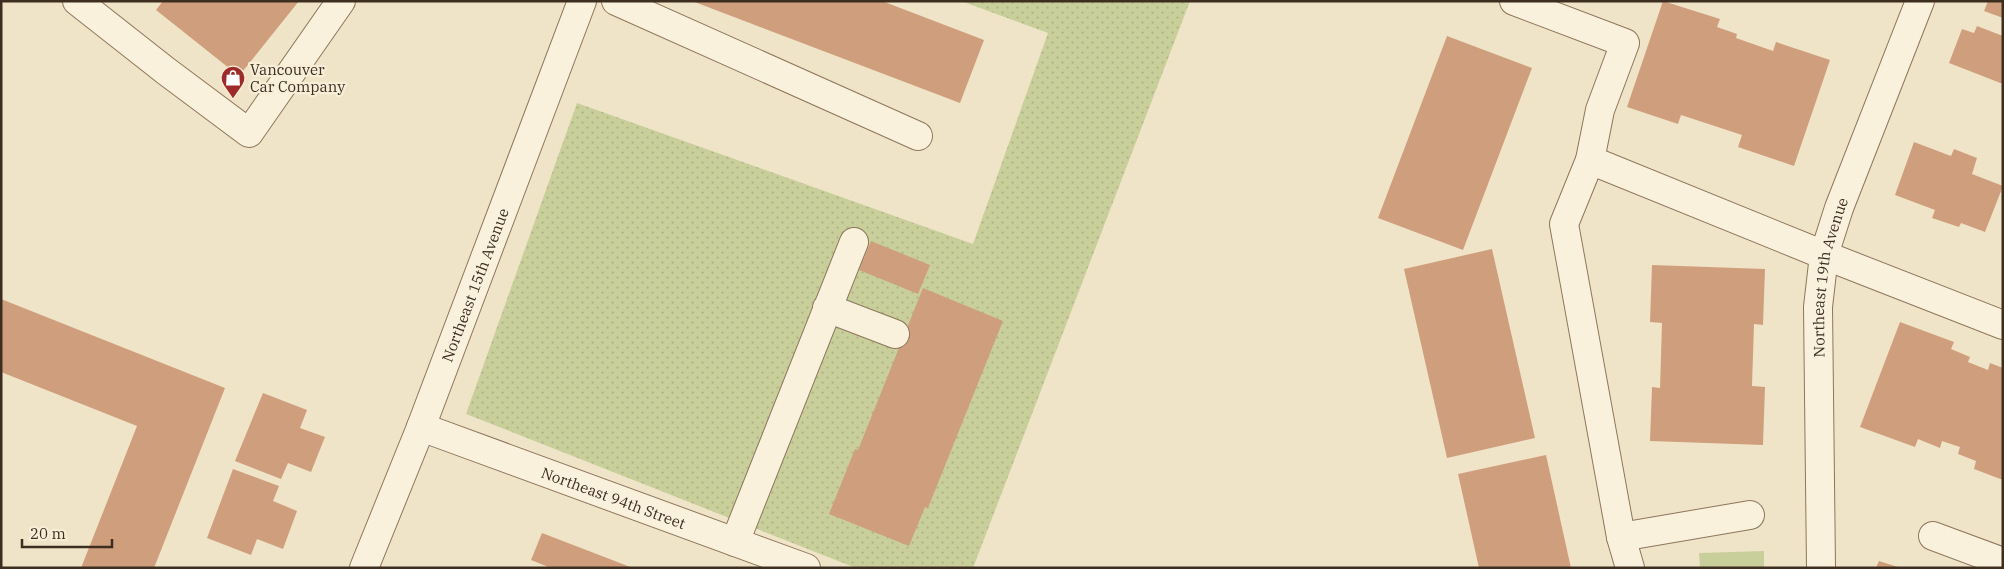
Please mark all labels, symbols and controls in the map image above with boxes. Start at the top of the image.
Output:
place label: Vancouver Car Company [250,60,345,96]
shop icon: Vancouver Car Company [220,65,246,99]
street label: Northeast 19th Avenue [1808,195,1852,358]
street label: Northeast 15th Avenue [437,205,512,364]
street label: Northeast 94th Street [539,462,688,533]
scale bar [22,516,112,548]
text: 20 m [30,524,66,543]

